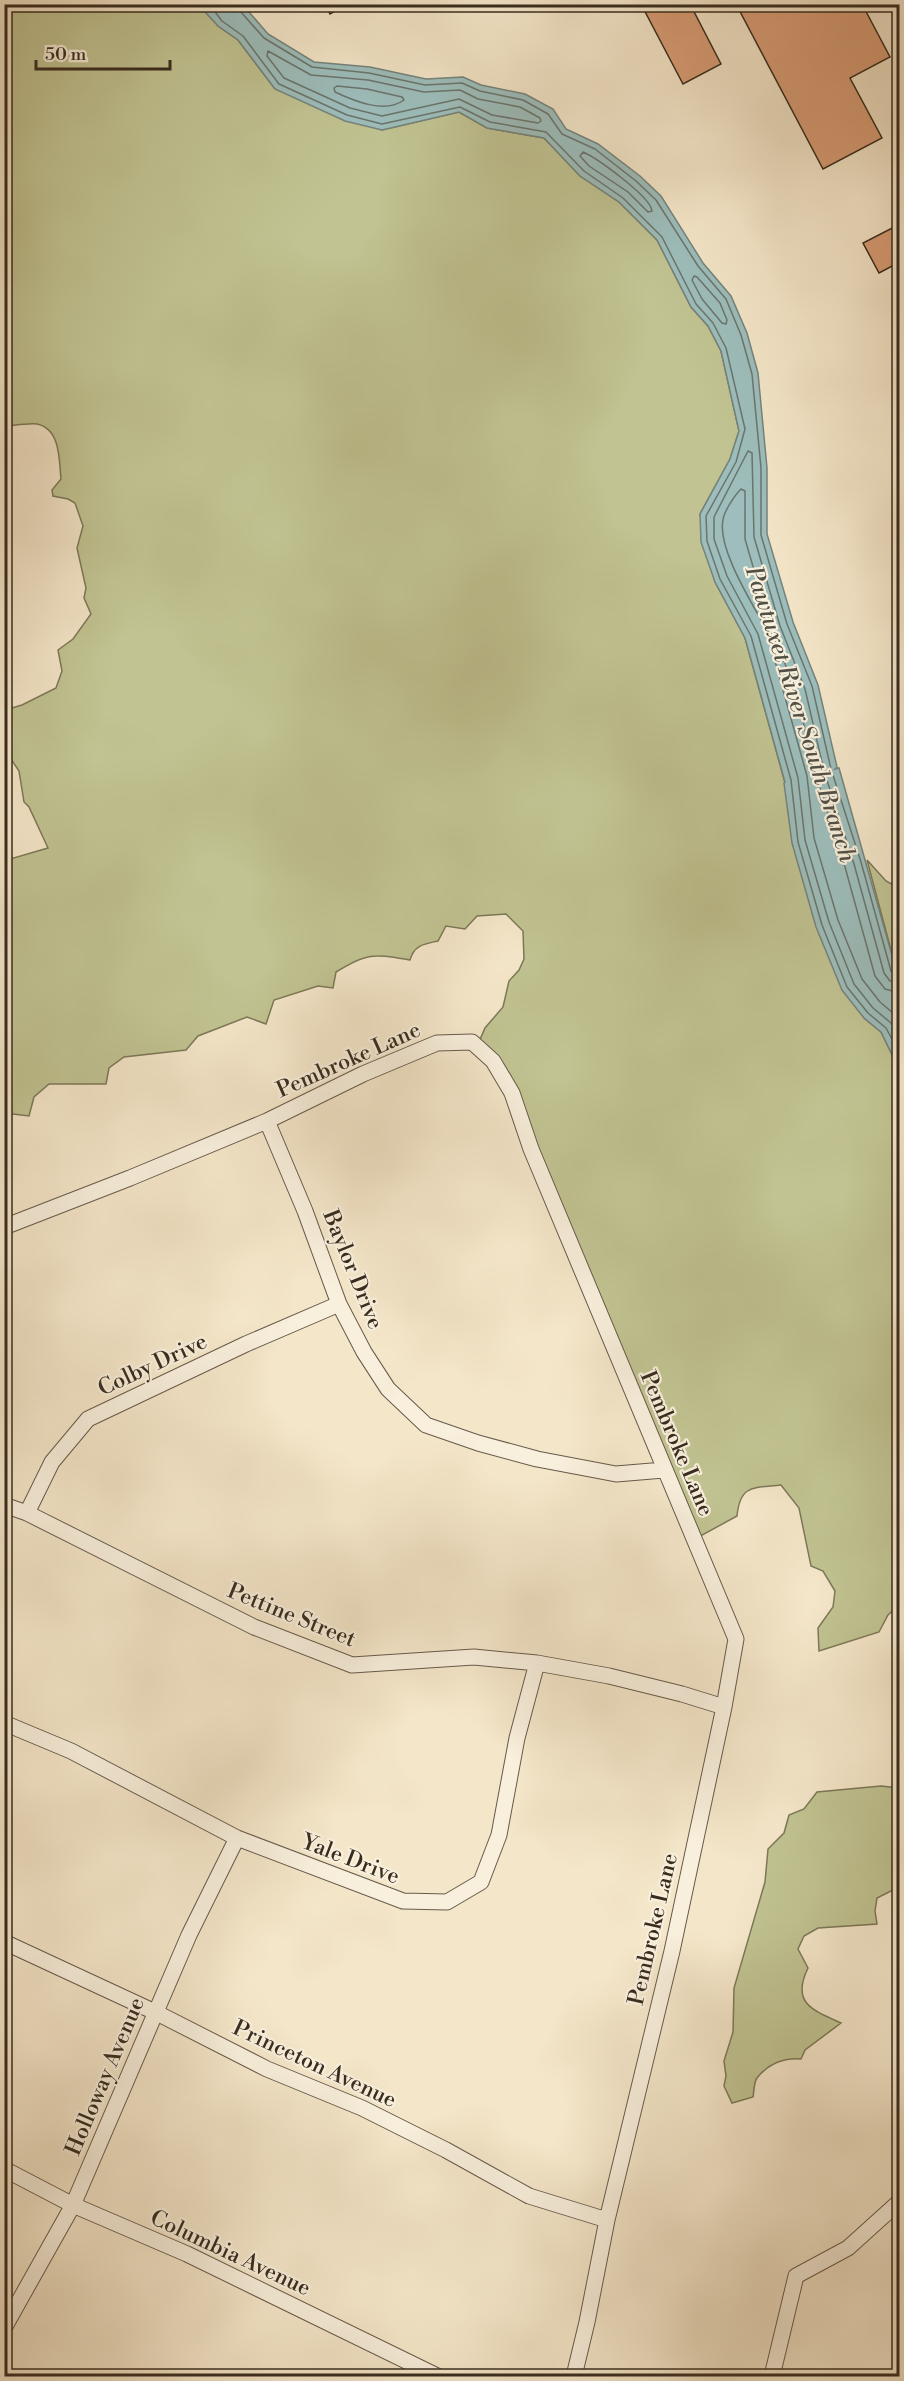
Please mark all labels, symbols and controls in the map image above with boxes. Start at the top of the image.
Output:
scale bar [36,33,170,71]
text: 50 m [45,43,87,66]
water label: Pawtuxet River South Branch [738,562,862,867]
street label: Pembroke Lane [272,1017,425,1104]
street label: Baylor Drive [316,1205,389,1333]
street label: Colby Drive [94,1328,212,1402]
street label: Pembroke Lane [634,1367,719,1520]
street label: Pettine Street [223,1577,360,1653]
street label: Yale Drive [297,1828,403,1890]
street label: Pembroke Lane [623,1851,684,2008]
street label: Holloway Avenue [60,1994,151,2160]
street label: Princeton Avenue [228,2015,401,2114]
street label: Columbia Avenue [146,2204,315,2302]

